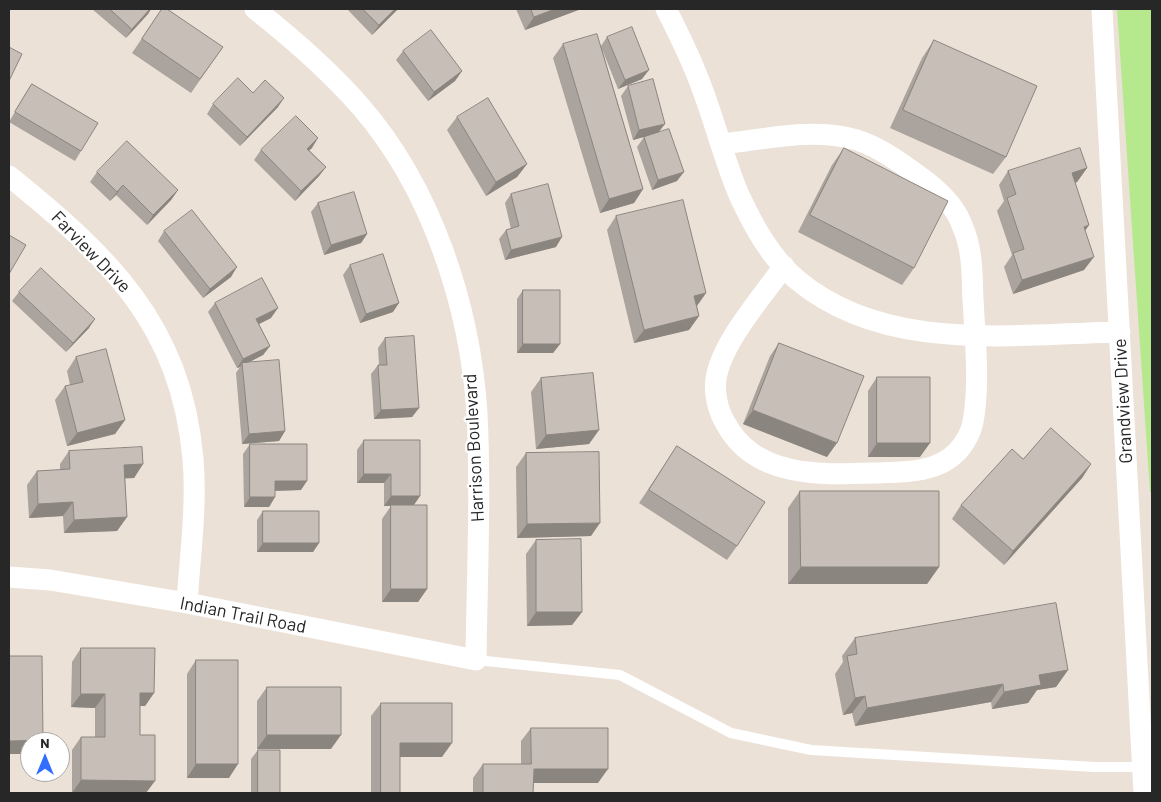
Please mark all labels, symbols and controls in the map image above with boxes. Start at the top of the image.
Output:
street label: Farview Drive [47,207,135,297]
street label: Grandview Drive [1109,338,1137,464]
street label: Harrison Boulevard [459,373,489,523]
street label: Indian Trail Road [178,592,308,638]
north arrow [20,732,70,782]
text: N [40,734,50,751]

